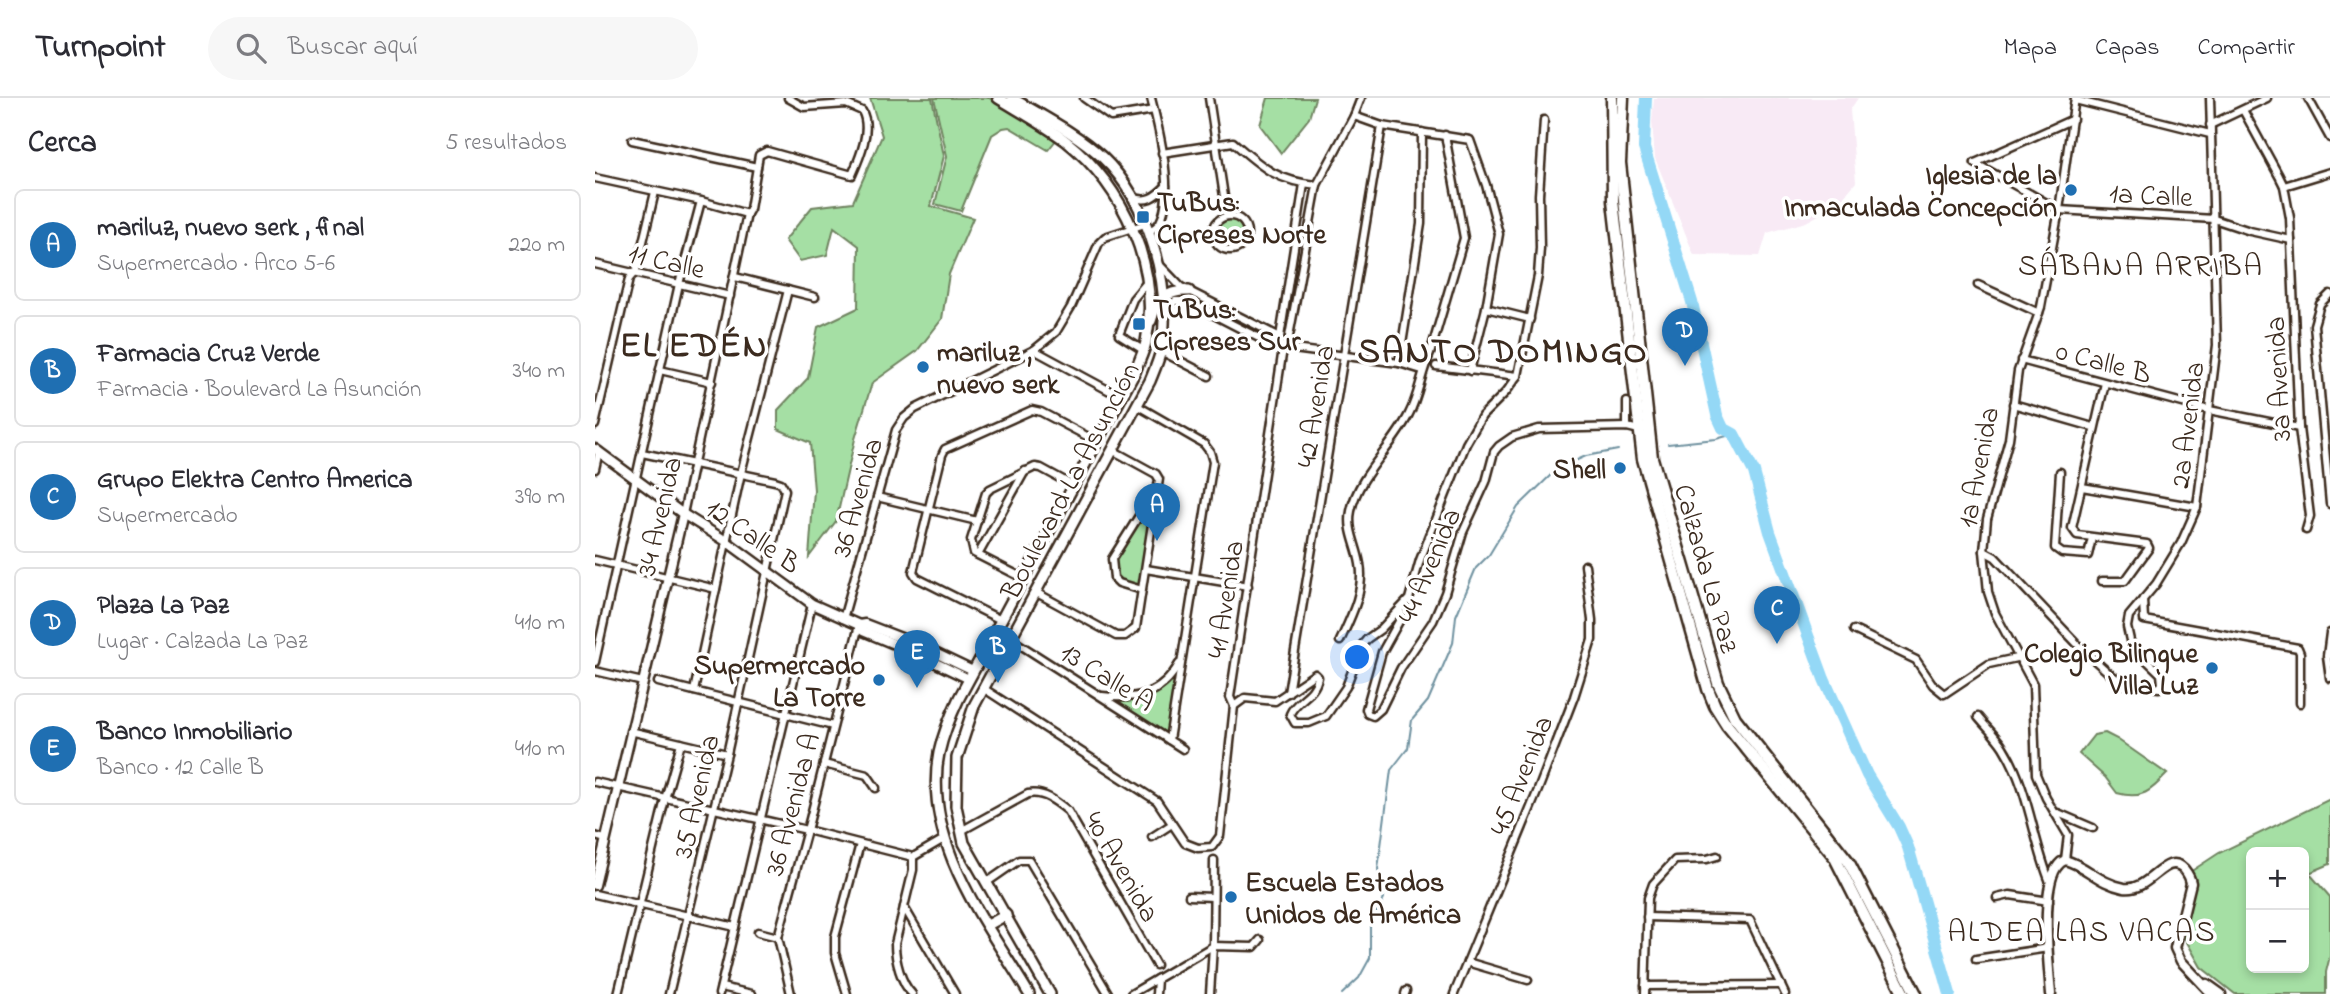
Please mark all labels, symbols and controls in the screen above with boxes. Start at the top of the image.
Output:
search box [208,17,698,80]
text: Turnpoint [35,24,166,72]
icon: search [232,29,270,67]
text: Buscar aquí [288,29,418,67]
text: Mapa [2004,31,2057,66]
text: Capas [2095,31,2159,66]
text: Compartir [2197,31,2295,66]
text: Cerca [28,122,97,166]
text: 5 resultados [445,127,567,160]
place label: Iglesia de la Inmaculada Concepción [1784,157,2057,230]
street label: 1a Calle [2108,175,2194,220]
marker: Iglesia de la Inmaculada Concepción [2063,182,2079,198]
place label: TuBus: Cipreses Norte [1157,184,1327,257]
marker: TuBus: Cipreses Norte [1135,209,1151,225]
text: mariluz, nuevo serk , final [97,210,364,248]
text: A [46,229,60,262]
text: 220 m [509,229,565,262]
street label: 11 Calle [624,235,709,292]
district label: SÁBANA ARRIBA [2018,246,2264,290]
text: Supermercado · Arco 5-6 [97,248,335,281]
place label: TuBus: Cipreses Sur [1153,291,1302,364]
pin: D [1662,308,1708,366]
street label: 3a Avenida [2257,315,2304,442]
marker: TuBus: Cipreses Sur [1131,316,1147,332]
district label: EL EDÉN [620,322,768,373]
district label: SANTO DOMINGO [1357,328,1649,379]
street label: 0 Calle B [2051,332,2155,397]
place label: mariluz , nuevo serk [937,334,1060,407]
text: Farmacia Cruz Verde [97,336,320,374]
street label: 42 Avenida [1288,342,1347,471]
text: B [45,355,61,388]
text: 340 m [512,355,565,388]
street label: Boulevard La Asunción [992,356,1152,608]
marker: mariluz , nuevo serk [915,359,931,375]
street label: 2a Avenida [2161,360,2218,491]
text: Farmacia · Boulevard La Asunción [97,374,421,407]
street label: 1a Avenida [1949,404,2012,532]
street label: 36 Avenida [823,434,896,562]
place label: Shell [1553,451,1606,492]
street label: 34 Avenida [628,453,695,580]
marker: Shell [1612,460,1628,476]
text: Grupo Elektra Centro America [97,462,413,500]
street label: Calzada La Paz [1661,480,1748,658]
text: C [47,481,59,514]
text: 390 m [515,481,565,514]
pin: A [1134,483,1180,541]
street label: 12 Calle B [696,490,808,586]
text: Supermercado [97,500,238,533]
street label: 44 Avenida [1389,503,1474,630]
street label: 41 Avenida [1198,538,1257,661]
pin: C [1754,586,1800,644]
text: Plaza La Paz [97,588,229,626]
text: D [45,607,61,640]
text: 410 m [515,607,565,640]
pin: B [975,625,1021,683]
text: Lugar · Calzada La Paz [97,626,308,659]
pin: E [894,630,940,688]
street label: 13 Calle A [1051,634,1161,724]
place label: Colegio Bilingue Villa Luz [2024,635,2199,708]
your location [1340,640,1374,674]
place label: Supermercado La Torre [694,647,866,720]
marker: Colegio Bilingue Villa Luz [2204,660,2220,676]
marker: Supermercado La Torre [871,672,887,688]
street label: 45 Avenida [1481,710,1566,842]
text: Banco Inmobiliario [97,714,293,752]
street label: 36 Avenida A [756,729,833,881]
street label: 35 Avenida [664,731,733,863]
text: E [46,733,60,766]
text: 410 m [515,733,565,766]
text: Banco · 12 Calle B [97,752,264,785]
street label: 40 Avenida [1072,805,1168,931]
map controls [2246,847,2309,973]
button: + [2246,847,2309,910]
place label: Escuela Estados Unidos de América [1245,864,1461,937]
marker: Escuela Estados Unidos de América [1223,889,1239,905]
button: − [2246,910,2309,973]
district label: ALDEA LAS VACAS [1948,912,2216,956]

